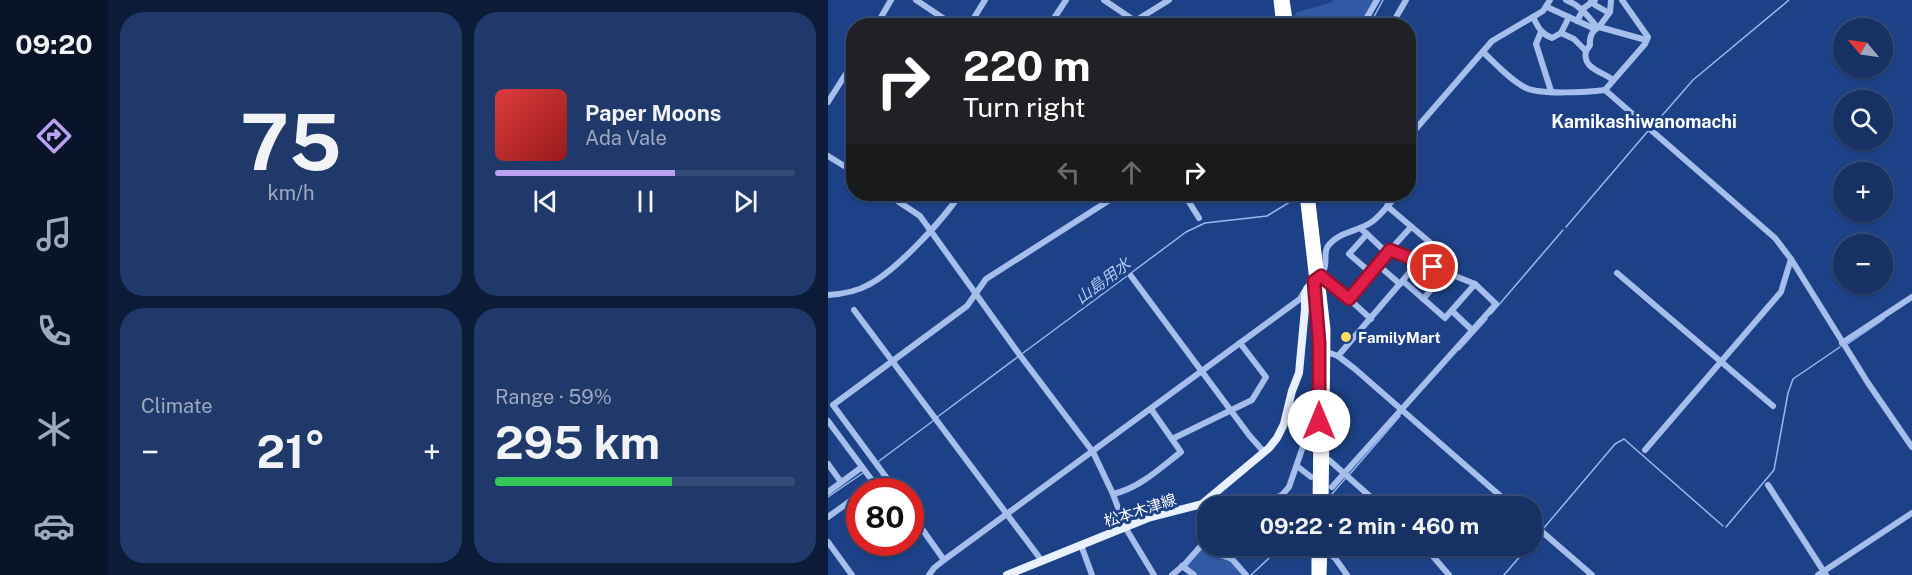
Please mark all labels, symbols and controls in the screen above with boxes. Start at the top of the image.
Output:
north arrow [1833,18,1893,78]
map controls [1833,18,1893,294]
text: 09:20 [15,28,93,60]
text: 220 m [963,41,1091,90]
icon: right [864,42,942,120]
button: search [1833,90,1893,150]
text: Turn right [963,91,1086,123]
text: 75 [240,96,342,188]
text: Paper Moons [585,100,721,126]
district label: Kamikashiwanomachi [1551,111,1737,132]
icon: directions [33,115,75,157]
text: Ada Vale [585,126,667,150]
icon: left [1052,156,1085,189]
icon: ahead [1115,156,1148,189]
icon: right [1178,156,1211,189]
button: + [1833,162,1893,222]
text: km/h [267,181,315,205]
icon: previous [529,185,562,218]
icon: pause [629,185,662,218]
icon: next [729,185,762,218]
icon: music [33,213,75,255]
button: − [1833,234,1893,294]
pin [1407,241,1458,292]
icon: arrive [1416,250,1449,283]
water label: 山島用水 [1072,253,1136,308]
icon: phone [33,310,75,352]
place label: FamilyMart [1358,329,1441,346]
marker: FamilyMart [1339,330,1353,344]
text: Range · 59% [495,385,612,409]
position arrow [1287,389,1351,453]
text: Climate [141,394,213,418]
icon: climate [33,408,75,450]
text: 295 km [495,416,660,469]
text: 21° [256,425,326,478]
text: − [141,433,159,471]
text: + [423,433,441,471]
speed limit sign: 80 [846,478,924,556]
street label: 松本木津線 [1102,490,1178,530]
icon: car [33,505,75,547]
text: 09:22 · 2 min · 460 m [1260,513,1479,539]

